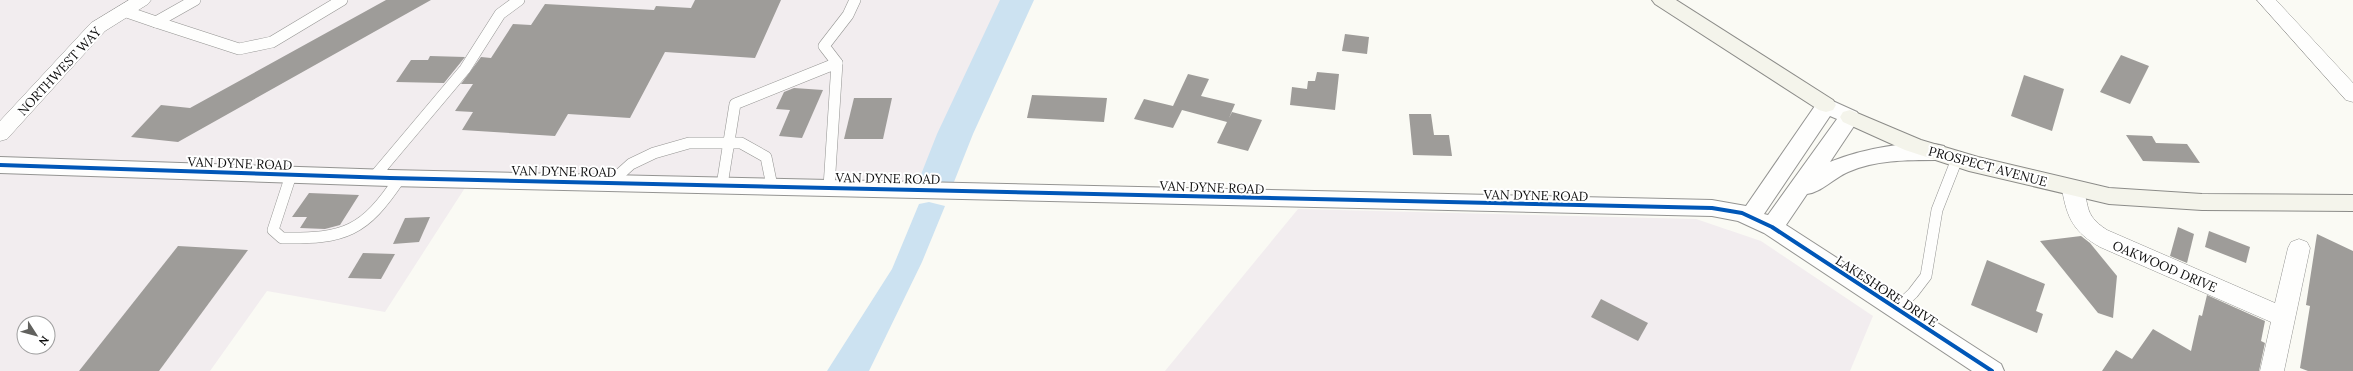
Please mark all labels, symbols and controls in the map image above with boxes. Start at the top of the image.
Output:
street label: NORTHWEST WAY [14,23,105,119]
street label: PROSPECT AVENUE [1927,142,2049,191]
street label: VAN DYNE ROAD [186,153,293,174]
street label: VAN DYNE ROAD [511,162,617,181]
street label: VAN DYNE ROAD [835,169,941,188]
street label: VAN DYNE ROAD [1158,177,1265,198]
street label: VAN DYNE ROAD [1483,186,1589,205]
street label: OAKWOOD DRIVE [2110,237,2220,296]
street label: LAKESHORE DRIVE [1832,252,1941,331]
north arrow [16,315,56,355]
text: N [36,333,52,349]

